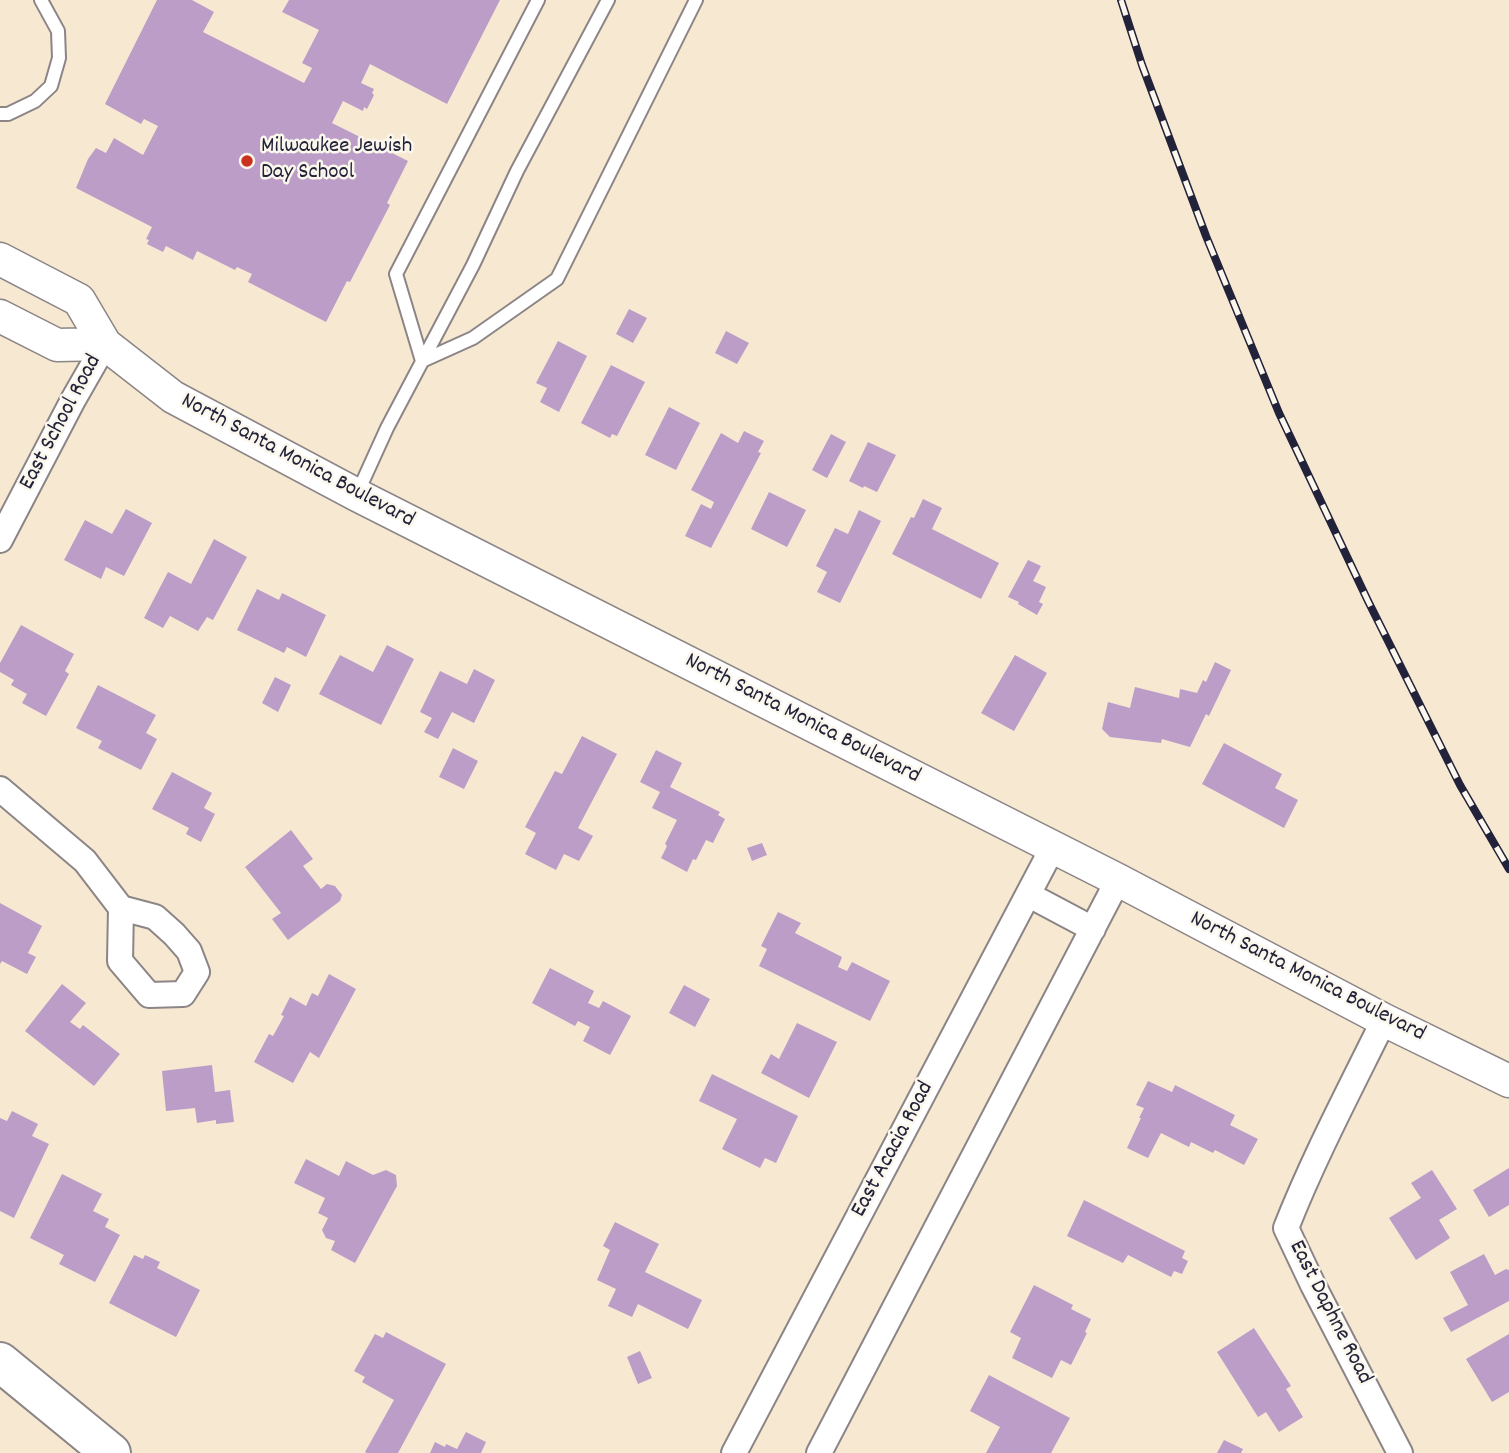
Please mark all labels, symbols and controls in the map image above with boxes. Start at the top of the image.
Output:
place label: Milwaukee Jewish Day School [261,134,412,188]
marker: Milwaukee Jewish Day School [239,153,255,169]
street label: East School Road [15,351,109,495]
street label: North Santa Monica Boulevard [175,389,419,535]
street label: North Santa Monica Boulevard [680,649,924,791]
street label: North Santa Monica Boulevard [1185,907,1429,1049]
street label: East Acacia Road [847,1077,941,1223]
street label: East Daphne Road [1281,1237,1377,1389]

